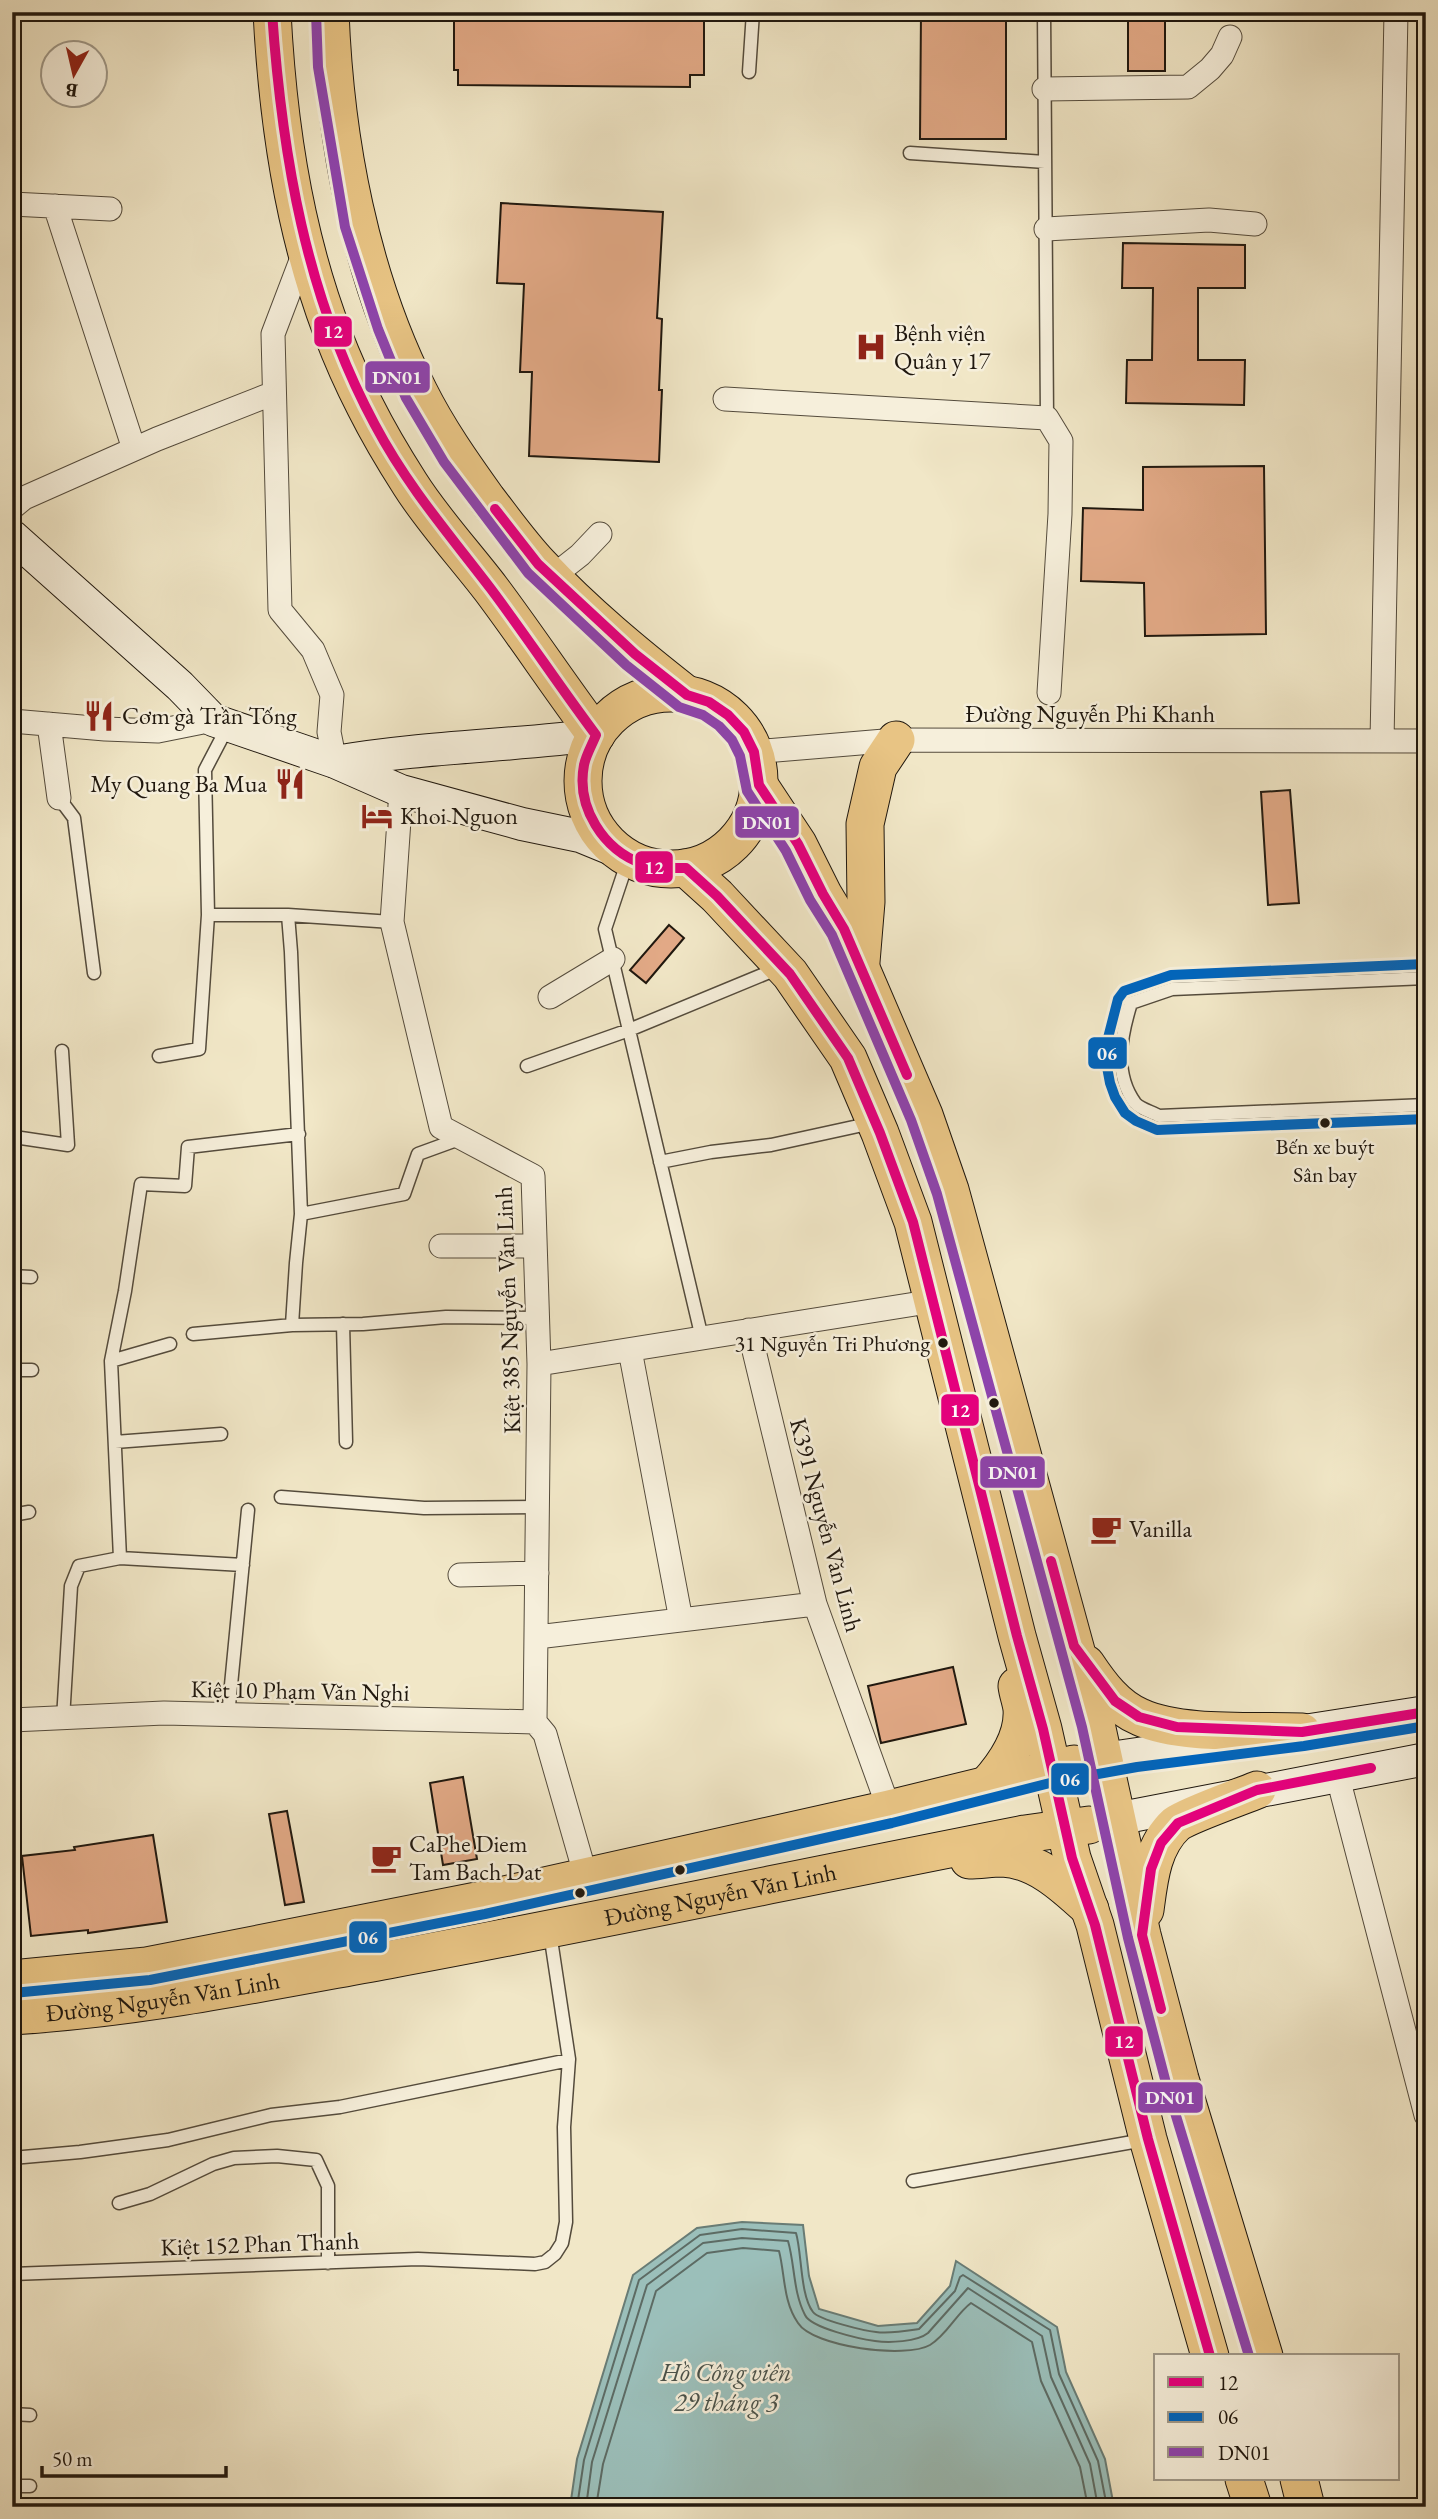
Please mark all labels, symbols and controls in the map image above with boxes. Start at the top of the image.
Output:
north arrow [38,38,108,108]
text: B [64,77,79,104]
line badge: 12 [313,315,353,348]
place label: Bệnh viện Quân y 17 [894,317,991,376]
text: 12 [323,319,343,344]
hospital icon: Bệnh viện Quân y 17 [854,330,888,364]
line badge: DN01 [364,360,431,394]
text: DN01 [372,365,422,390]
street label: Đường Nguyễn Phi Khanh [965,698,1215,729]
restaurant icon: Cơm gà Trần Tống [82,699,116,733]
place label: Cơm gà Trần Tống [122,700,297,731]
restaurant icon: My Quang Ba Mua [273,767,307,801]
place label: My Quang Ba Mua [90,768,267,799]
hotel icon: Khoi Nguon [360,799,394,833]
place label: Khoi Nguon [400,800,518,831]
line badge: DN01 [734,805,800,839]
text: DN01 [742,810,792,835]
line badge: 12 [634,850,674,884]
text: 12 [644,855,664,880]
line badge: 06 [1087,1036,1128,1070]
text: 06 [1097,1041,1117,1066]
marker: Bến xe buýt Sân bay [1318,1116,1332,1130]
place label: Bến xe buýt Sân bay [1276,1132,1375,1189]
street label: Kiệt 385 Nguyễn Văn Linh [488,1186,527,1434]
place label: 31 Nguyễn Tri Phương [734,1329,930,1358]
marker: 31 Nguyễn Tri Phương [936,1336,950,1350]
line badge: 12 [940,1393,980,1427]
unlabelled marker [987,1396,1001,1410]
text: 12 [950,1398,970,1423]
street label: K391 Nguyễn Văn Linh [783,1414,870,1635]
line badge: DN01 [979,1455,1046,1489]
text: DN01 [988,1460,1038,1485]
cafe icon: Vanilla [1089,1512,1123,1546]
place label: Vanilla [1129,1513,1192,1544]
street label: Kiệt 10 Phạm Văn Nghi [190,1673,410,1708]
line badge: 06 [1050,1762,1090,1796]
text: 06 [1060,1767,1080,1792]
place label: CaPhe Diem Tam Bach Dat [409,1828,542,1887]
cafe icon: CaPhe Diem Tam Bach Dat [369,1841,403,1875]
street label: Đường Nguyễn Văn Linh [601,1856,839,1933]
unlabelled marker [673,1863,687,1877]
unlabelled marker [573,1886,587,1900]
line badge: 06 [348,1920,388,1954]
text: 06 [358,1925,378,1950]
street label: Đường Nguyễn Văn Linh [44,1964,282,2028]
line badge: 12 [1104,2025,1144,2058]
text: 12 [1114,2029,1134,2054]
line badge: DN01 [1137,2081,1204,2114]
text: DN01 [1145,2085,1195,2110]
street label: Kiệt 152 Phan Thanh [160,2225,360,2262]
legend [1154,2354,1400,2480]
water label: Hồ Công viên 29 tháng 3 [660,2355,791,2419]
text: 12 [1218,2369,1238,2396]
text: 06 [1218,2403,1238,2430]
scale bar [42,2435,226,2479]
text: DN01 [1218,2439,1271,2466]
text: 50 m [52,2445,93,2472]

